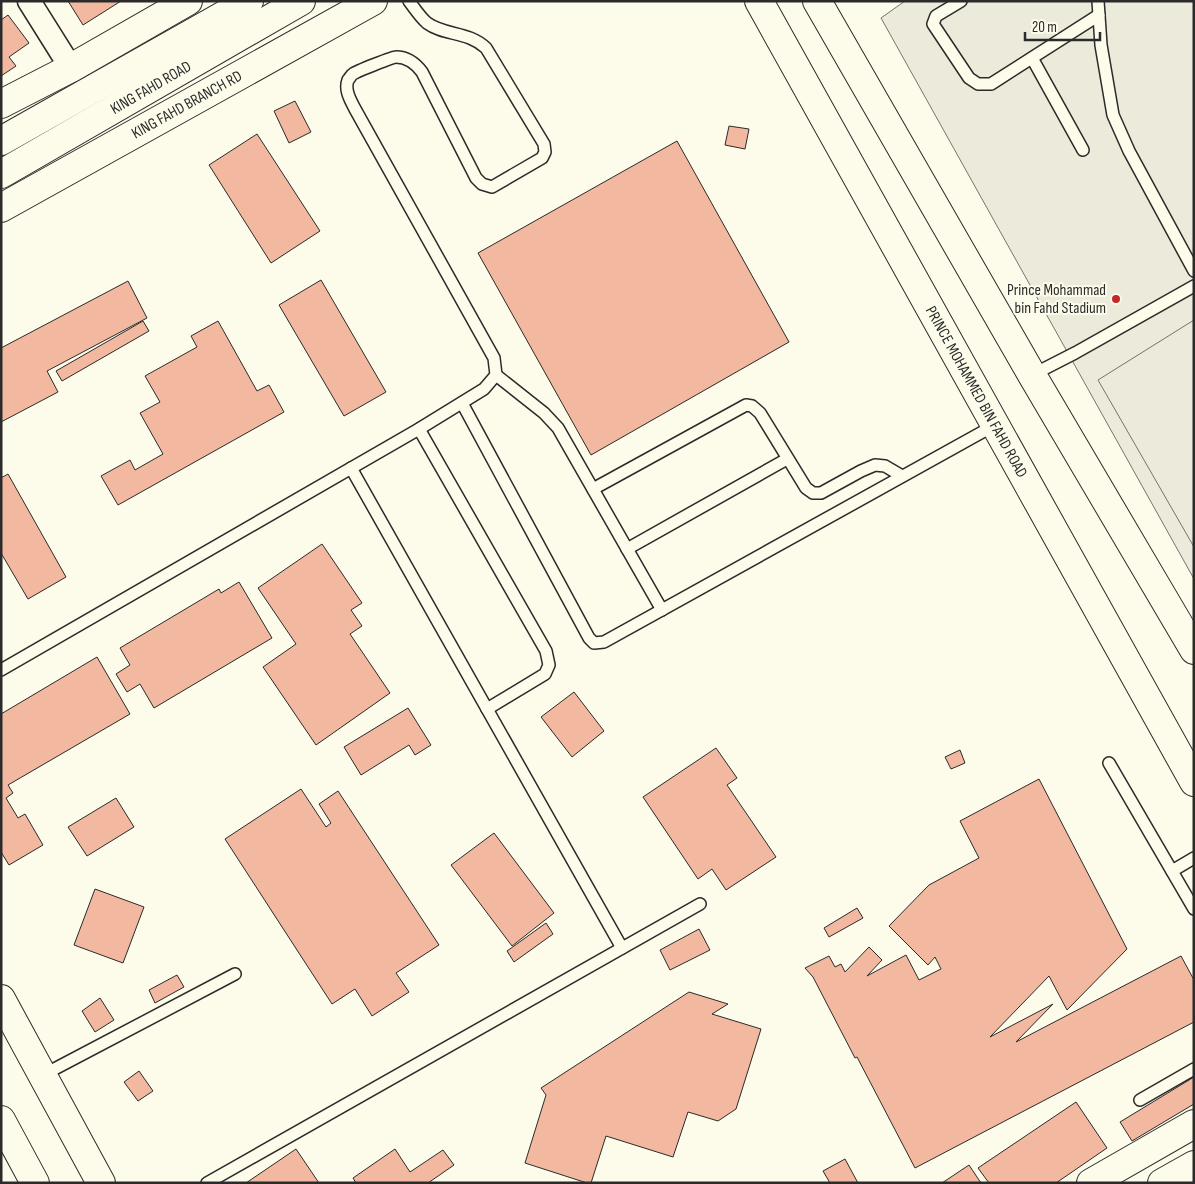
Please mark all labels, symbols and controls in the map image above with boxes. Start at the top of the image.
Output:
scale bar [1025,10,1100,42]
text: 20 m [1032,18,1057,37]
street label: KING FAHD ROAD [107,57,195,119]
street label: KING FAHD BRANCH RD [128,67,246,143]
place label: Prince Mohammad bin Fahd Stadium [1007,281,1106,318]
marker: Prince Mohammad bin Fahd Stadium [1110,293,1122,305]
street label: PRINCE MOHAMMED BIN FAHD ROAD [921,303,1031,481]

